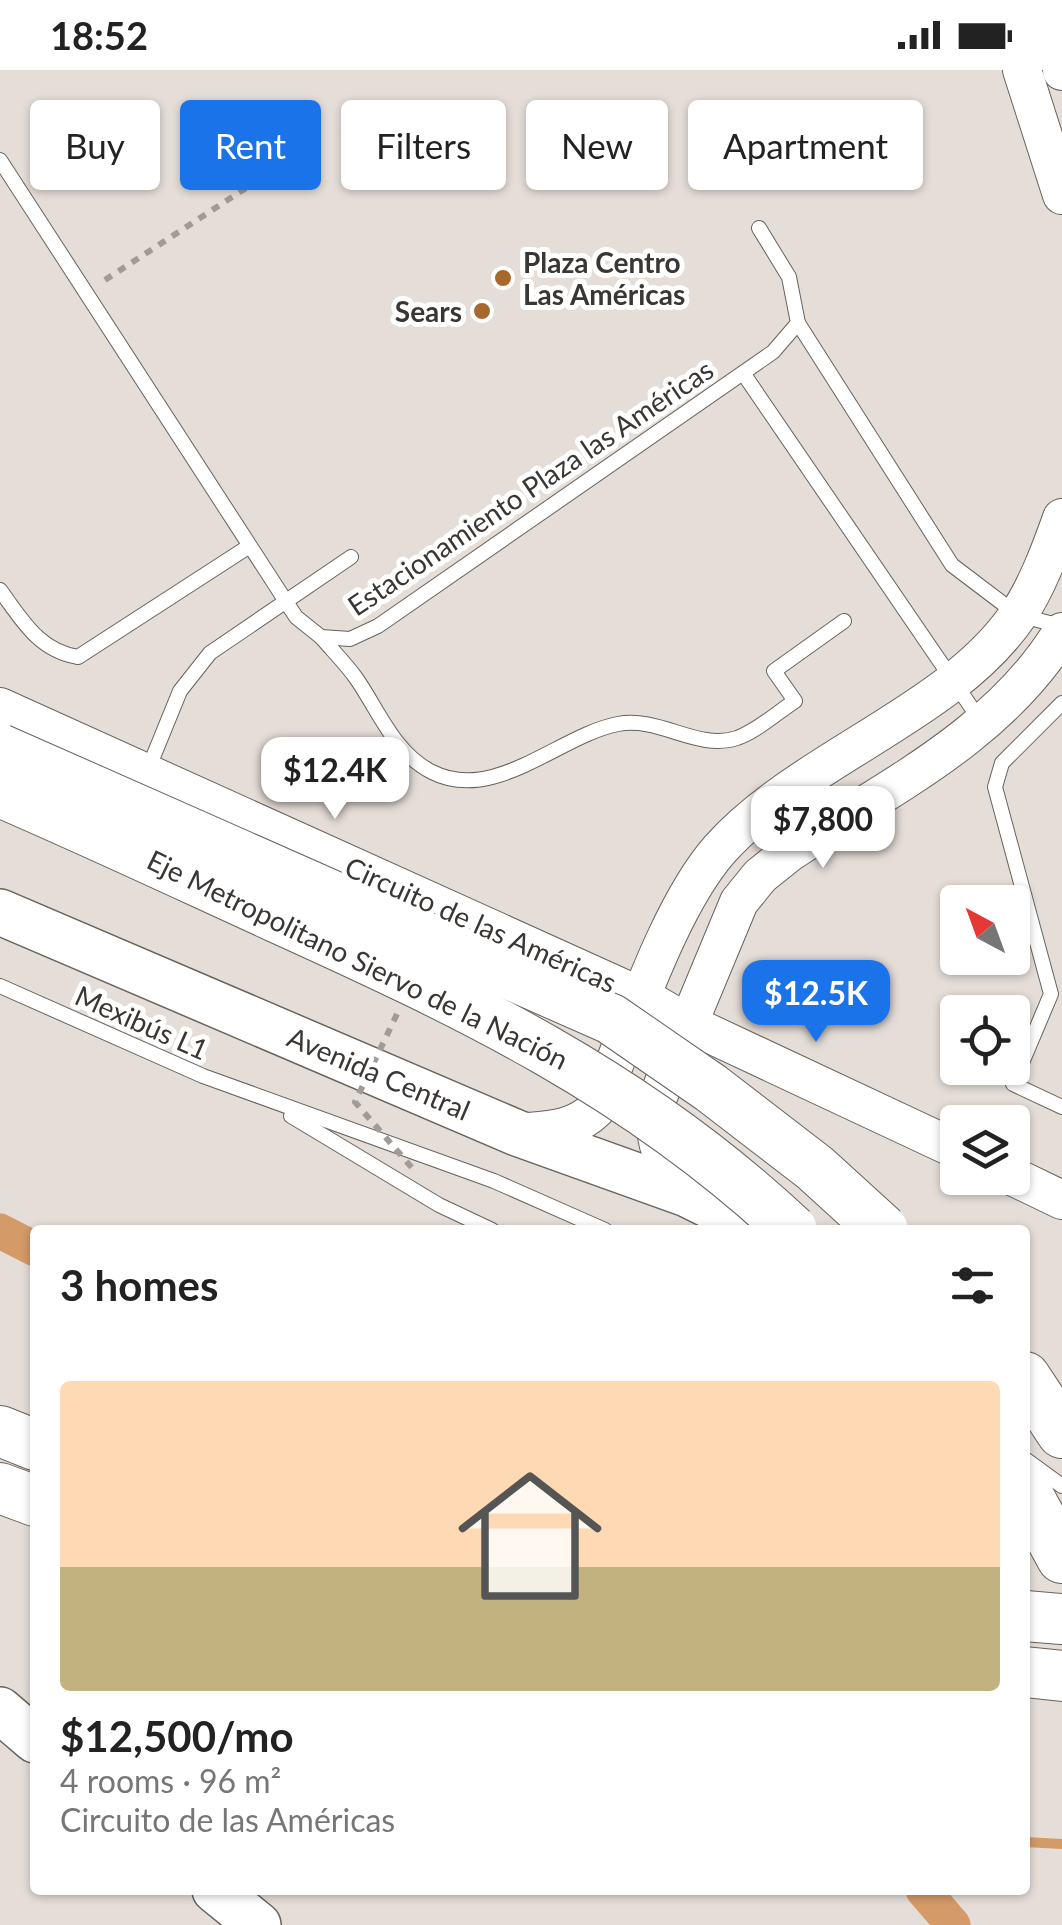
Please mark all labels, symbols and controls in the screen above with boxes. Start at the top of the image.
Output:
text: 18:52 [50,12,148,58]
chip: Buy [30,100,160,190]
chip: Rent [180,100,321,190]
chip: Filters [341,100,506,190]
chip: New [526,100,668,190]
chip: Apartment [688,100,923,190]
place label: Plaza Centro Las Américas [523,245,685,311]
marker: Plaza Centro Las Américas [492,267,514,289]
place label: Sears [395,294,462,328]
marker: Sears [471,300,493,322]
street label: Estacionamiento Plaza las Américas [341,352,719,622]
pin: $12.4K [254,737,416,822]
text: $12.4K [283,750,387,789]
pin: $7,800 [742,786,904,871]
text: $7,800 [773,799,873,838]
street label: Eje Metropolitano Siervo de la Nación [142,842,574,1076]
street label: Circuito de las Américas [340,849,622,999]
north arrow [940,885,1030,975]
map controls [940,885,1030,1195]
pin: $12.5K [735,960,897,1045]
text: $12.5K [764,973,868,1012]
street label: Mexibús L1 [70,978,214,1066]
button: locate [940,995,1030,1085]
street label: Avenida Central [283,1019,475,1127]
button: layers [940,1105,1030,1195]
icon: filters [945,1258,1000,1313]
text: 3 homes [60,1260,218,1310]
icon: home [440,1446,620,1626]
text: $12,500/mo [60,1711,294,1761]
text: 4 rooms · 96 m² [60,1761,281,1800]
text: Circuito de las Américas [60,1800,395,1839]

